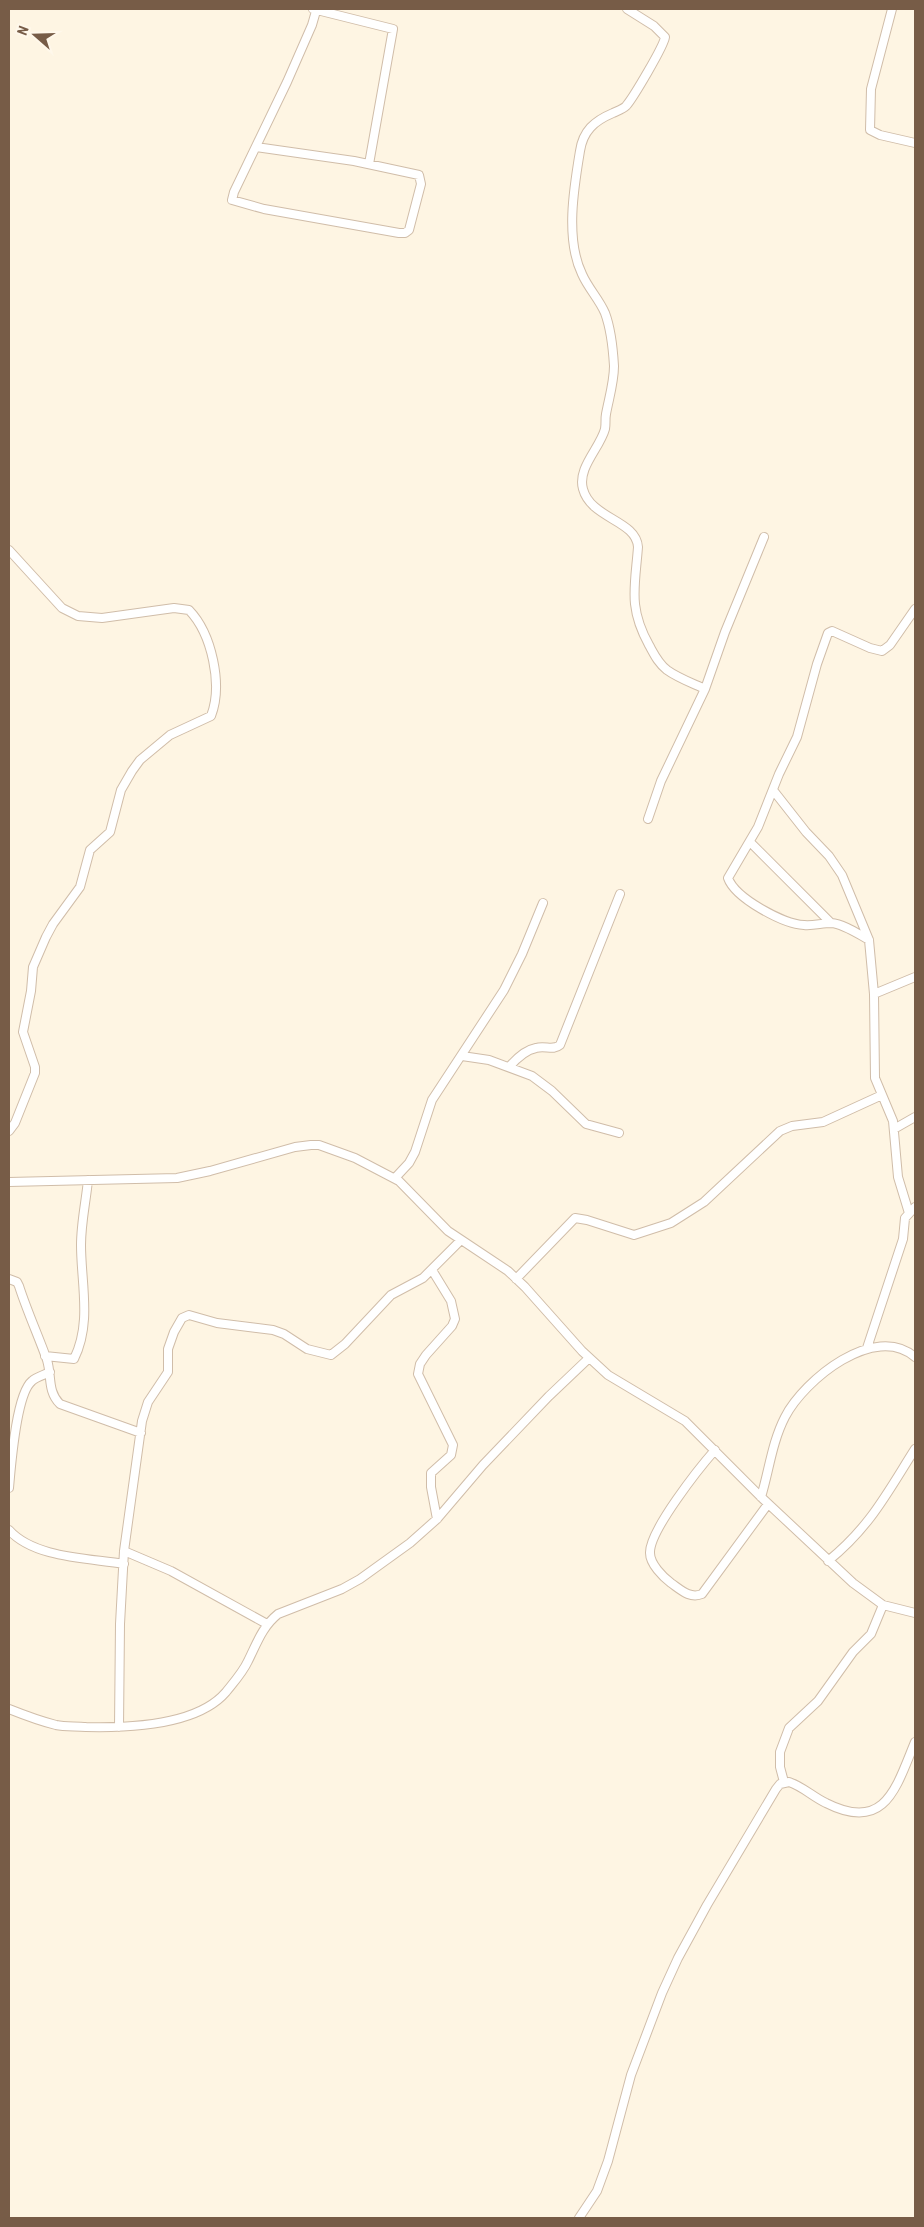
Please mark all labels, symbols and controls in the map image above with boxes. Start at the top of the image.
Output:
north arrow [10,10,60,60]
text: N [14,24,32,37]

